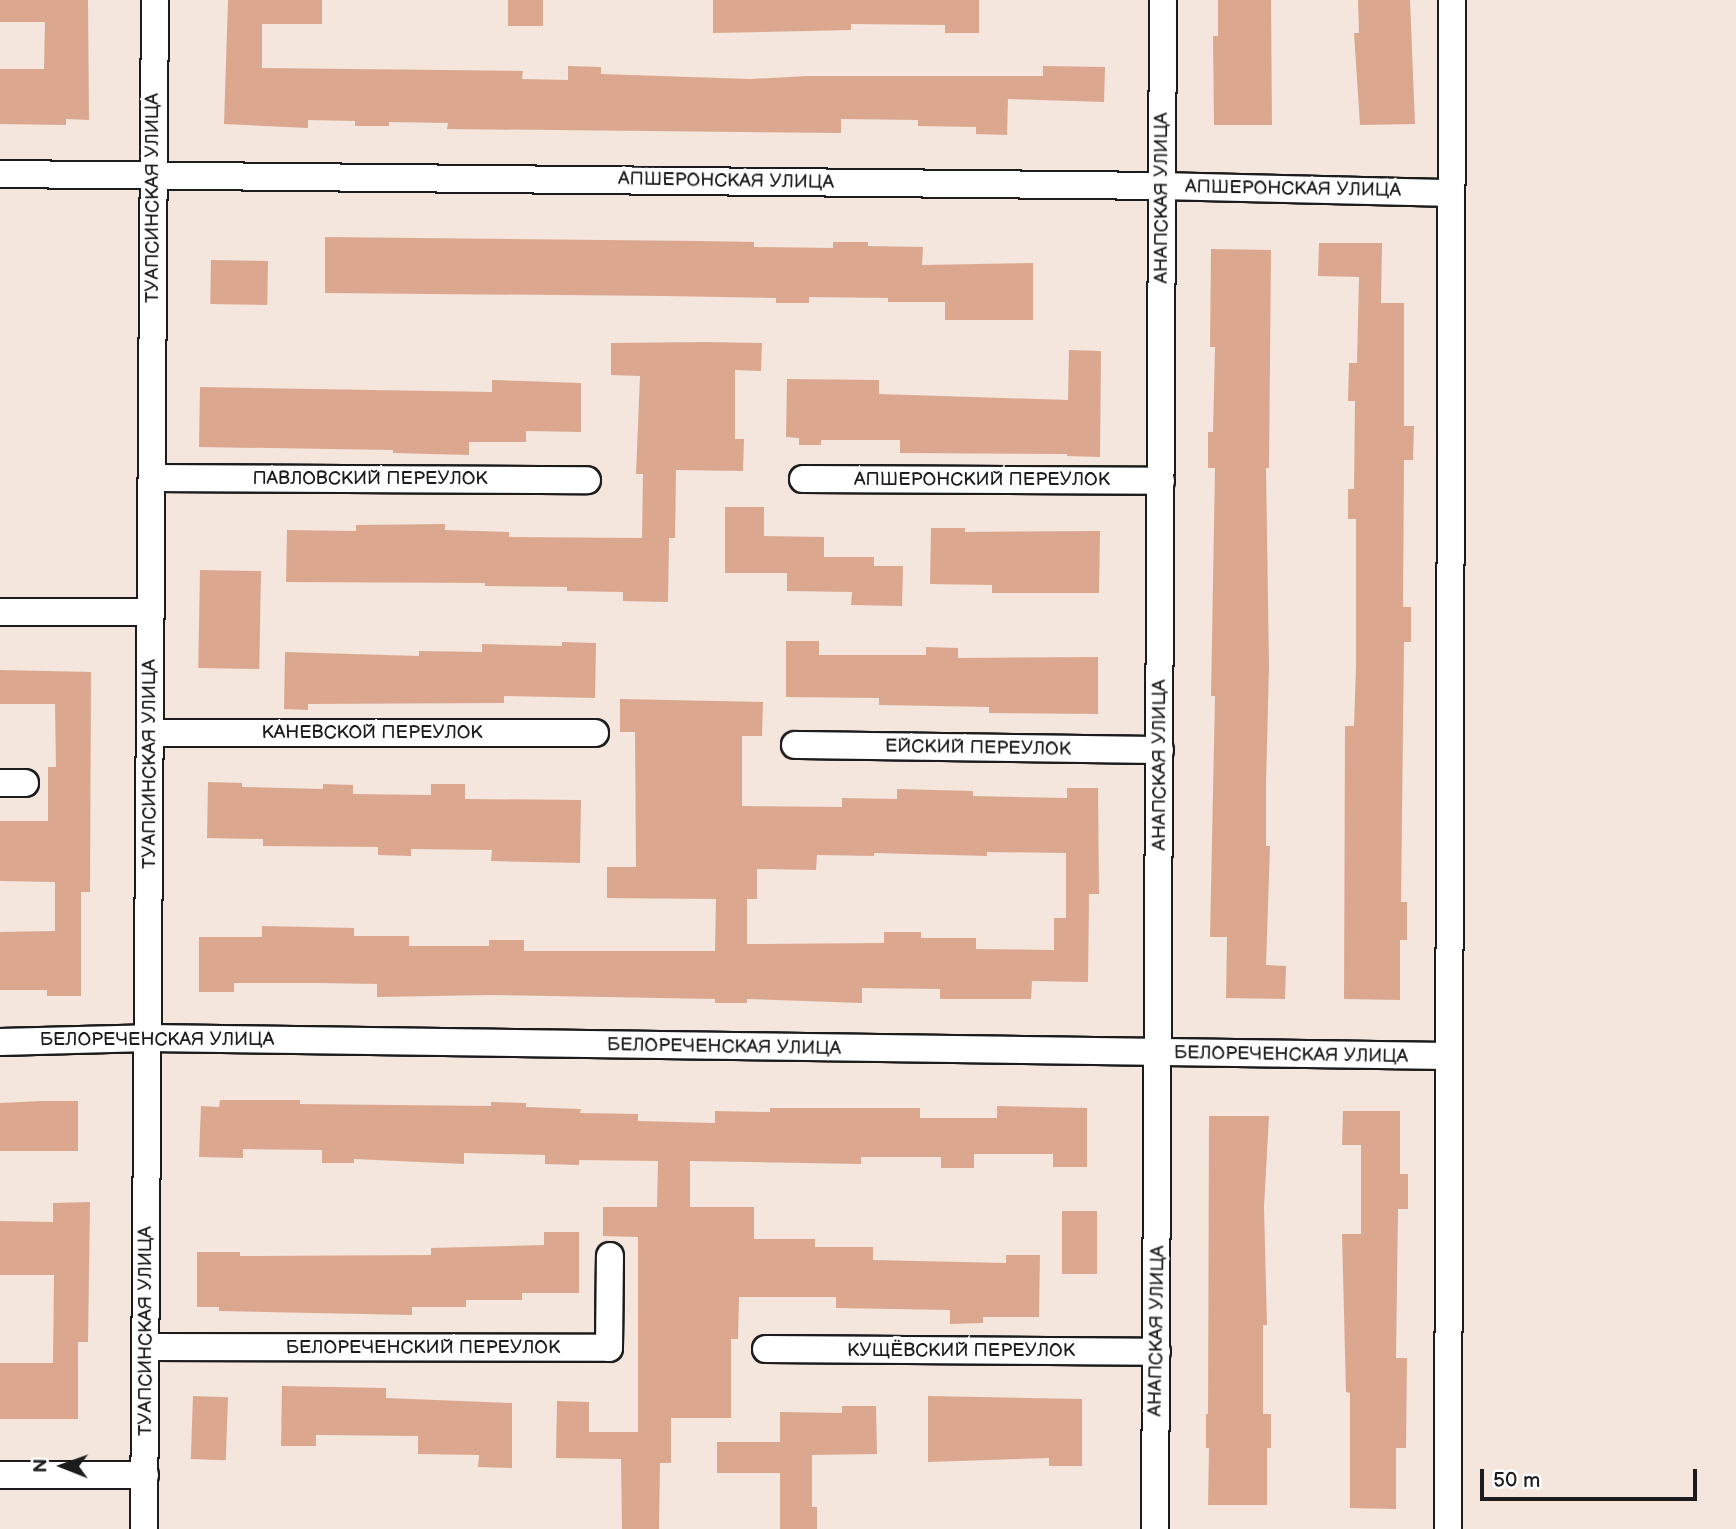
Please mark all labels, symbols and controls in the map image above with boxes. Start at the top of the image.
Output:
street label: ТУАПСИНСКАЯ УЛИЦА [142,93,164,303]
street label: АНАПСКАЯ УЛИЦА [1151,113,1173,283]
street label: АПШЕРОНСКАЯ УЛИЦА [618,168,834,194]
street label: АПШЕРОНСКАЯ УЛИЦА [1185,176,1401,202]
street label: ПАВЛОВСКИЙ ПЕРЕУЛОК [252,468,488,490]
street label: АПШЕРОНСКИЙ ПЕРЕУЛОК [854,469,1110,491]
street label: ТУАПСИНСКАЯ УЛИЦА [139,659,161,869]
street label: АНАПСКАЯ УЛИЦА [1149,680,1171,850]
street label: КАНЕВСКОЙ ПЕРЕУЛОК [261,722,483,744]
street label: ЕЙСКИЙ ПЕРЕУЛОК [885,735,1071,761]
street label: БЕЛОРЕЧЕНСКАЯ УЛИЦА [40,1029,274,1051]
street label: БЕЛОРЕЧЕНСКАЯ УЛИЦА [607,1034,841,1060]
street label: БЕЛОРЕЧЕНСКАЯ УЛИЦА [1174,1042,1408,1068]
street label: ТУАПСИНСКАЯ УЛИЦА [135,1226,157,1436]
street label: АНАПСКАЯ УЛИЦА [1144,1245,1170,1417]
street label: БЕЛОРЕЧЕНСКИЙ ПЕРЕУЛОК [286,1337,560,1359]
street label: КУЩЁВСКИЙ ПЕРЕУЛОК [847,1340,1075,1362]
north arrow [28,1431,98,1501]
scale bar [1484,1456,1701,1500]
text: N [30,1458,53,1473]
text: 50 m [1493,1468,1540,1493]

